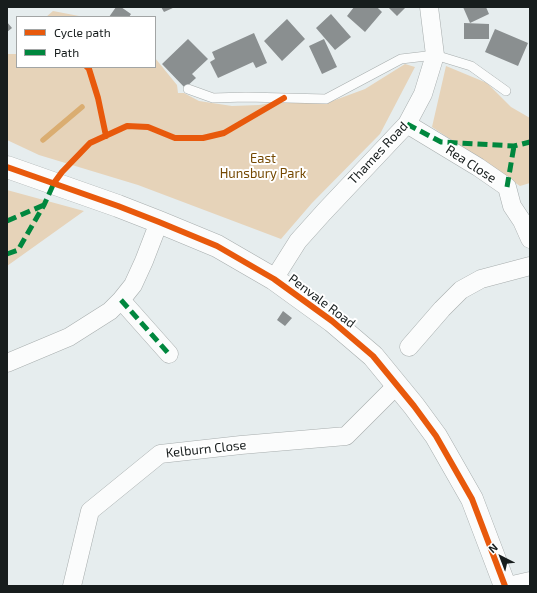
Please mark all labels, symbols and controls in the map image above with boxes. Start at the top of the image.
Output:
legend [16,16,156,68]
text: Cycle path [54,25,111,39]
text: Path [54,45,79,59]
street label: Thames Road [345,118,411,188]
street label: Rea Close [443,142,499,186]
park label: East Hunsbury Park [220,151,306,182]
street label: Penvale Road [285,271,359,331]
street label: Kelburn Close [165,437,247,461]
north arrow [481,537,521,577]
text: N [485,540,500,555]

